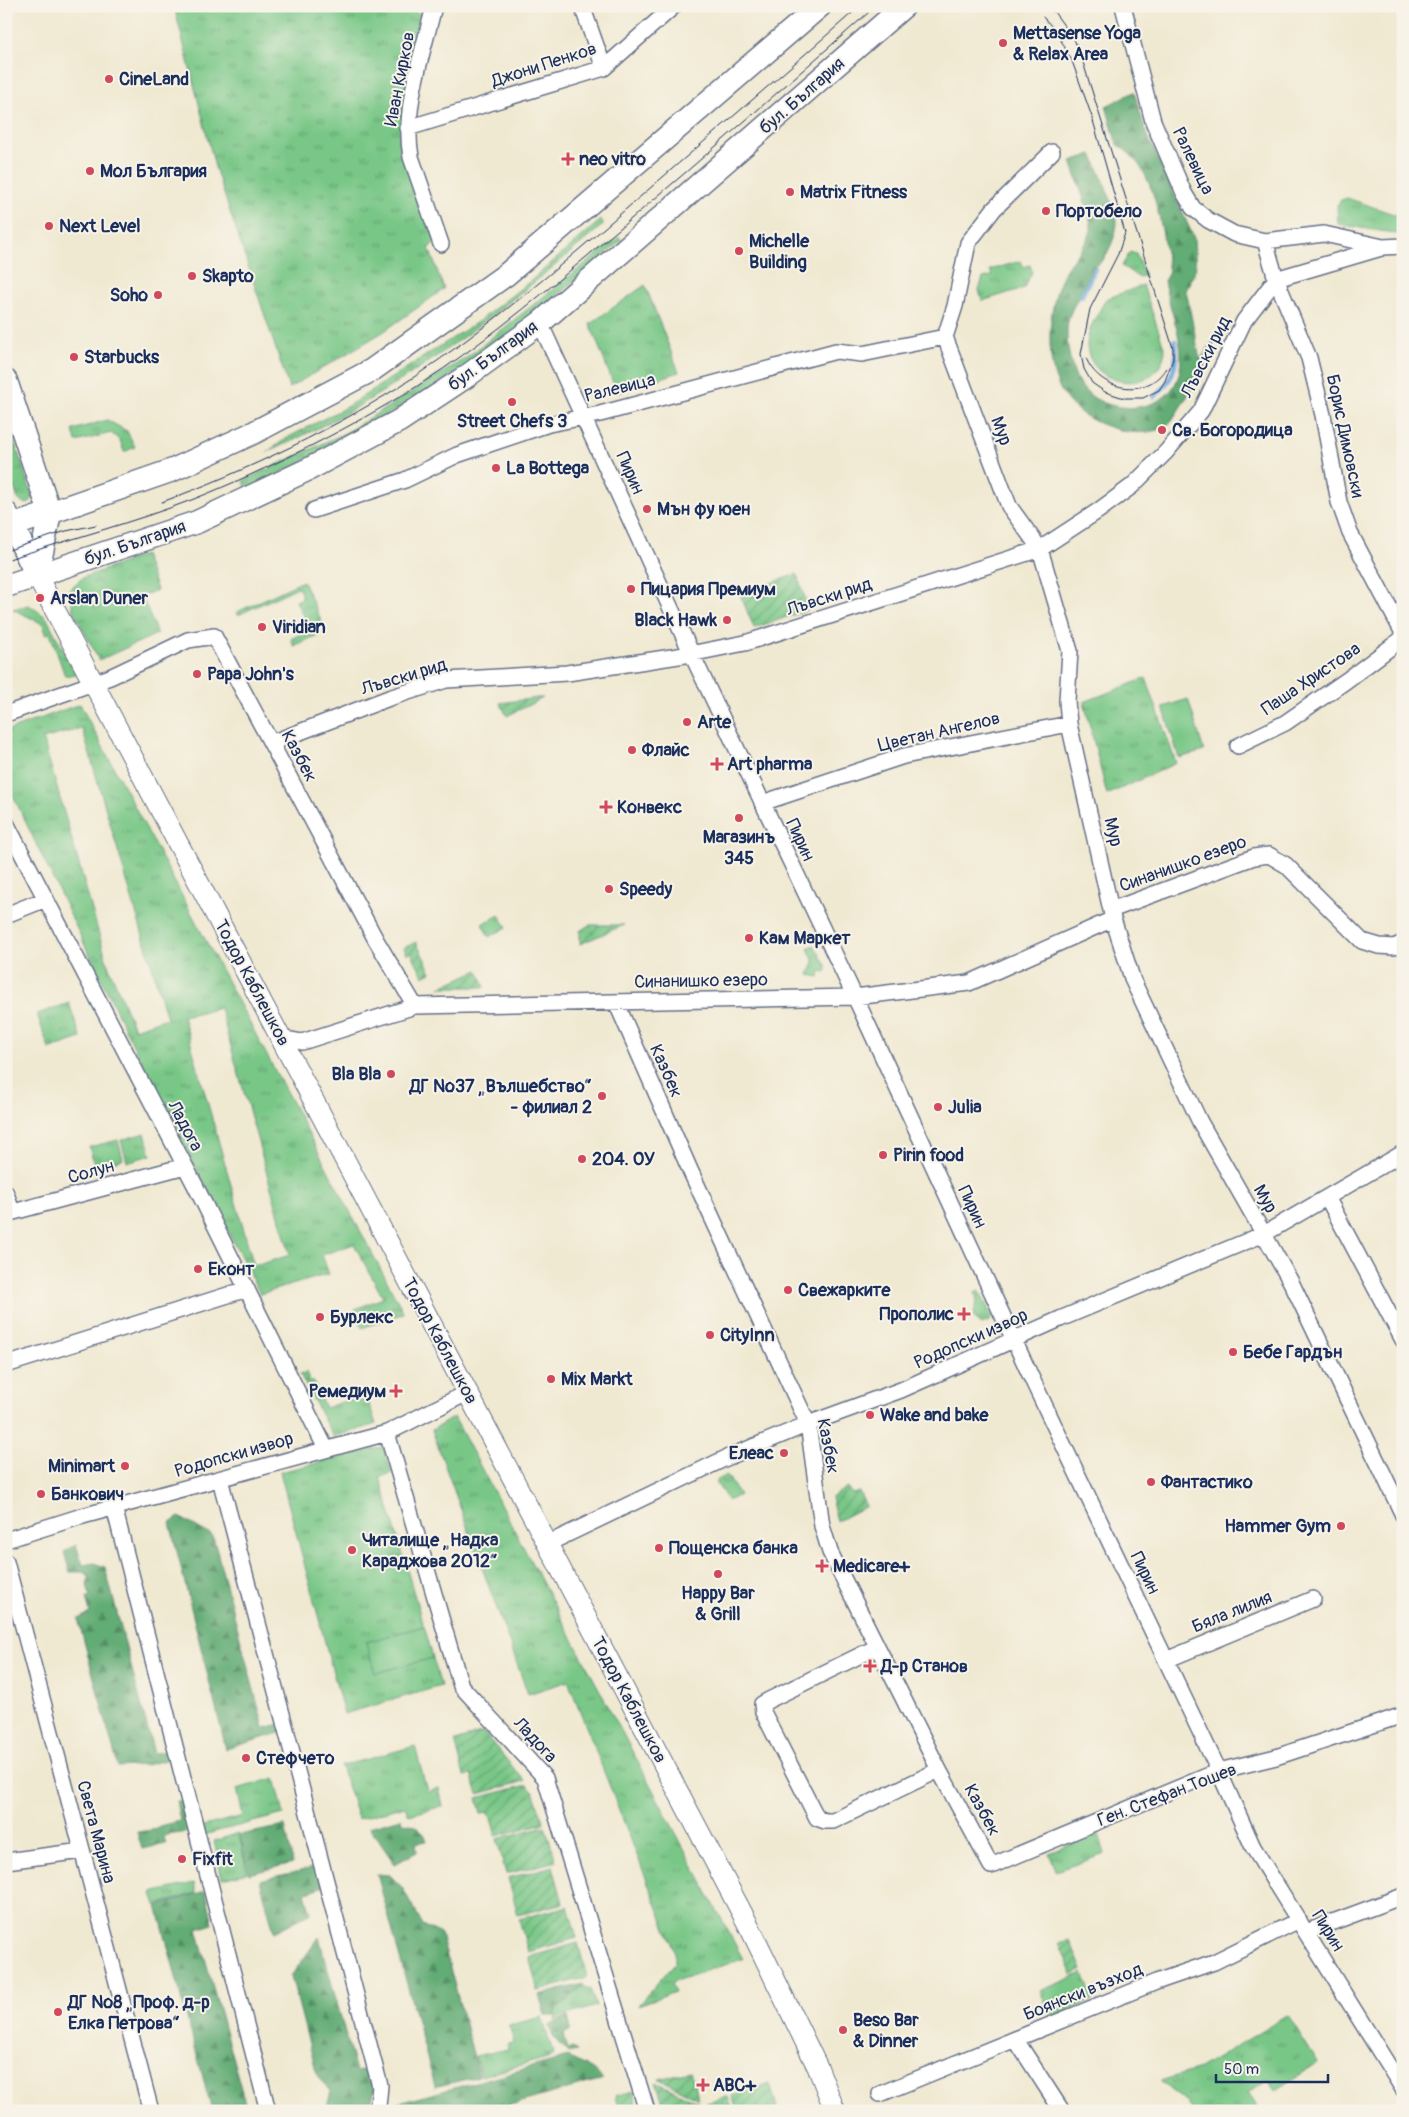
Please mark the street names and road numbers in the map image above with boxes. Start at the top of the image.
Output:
street label: Иван Кирков [380,30,420,128]
street label: Джони Пенков [487,37,600,93]
street label: бул. България [754,52,850,140]
street label: Ралевица [1167,124,1219,198]
street label: Лъвски рид [1175,312,1236,403]
street label: бул. България [443,315,543,397]
street label: Ралевица [582,368,658,408]
street label: Борис Димовски [1321,372,1369,500]
street label: Мур [985,413,1017,449]
street label: Пирин [610,448,650,498]
street label: бул. България [81,515,189,571]
street label: Лъвски рид [782,572,875,622]
street label: Паша Христова [1257,637,1365,721]
street label: Лъвски рид [357,653,450,701]
street label: Цветан Ангелов [876,707,1002,757]
street label: Казбек [276,726,322,786]
street label: Пирин [780,815,820,865]
street label: Мур [1099,815,1127,849]
street label: Синанишко езеро [1116,830,1250,898]
street label: Тодор Каблешков [209,916,295,1050]
street label: Синанишко езеро [634,968,768,994]
street label: Казбек [644,1041,688,1101]
street label: Ладога [162,1096,208,1155]
street label: Солун [65,1155,117,1189]
street label: Мур [1248,1181,1282,1217]
street label: Пирин [952,1182,992,1232]
street label: Тодор Каблешков [397,1274,483,1408]
street label: Родопски извор [910,1304,1032,1374]
street label: Казбек [811,1416,845,1476]
street label: Родопски извор [172,1427,296,1483]
street label: Пирин [1125,1548,1165,1598]
street label: Бяла лилия [1189,1586,1275,1638]
street label: Тодор Каблешков [586,1633,672,1767]
street label: Ладога [507,1712,562,1768]
street label: Ген. Стефан Тошев [1094,1758,1240,1832]
street label: Света Марина [71,1778,121,1886]
street label: Казбек [958,1780,1006,1840]
street label: Пирин [1307,1906,1349,1956]
street label: Боянски възход [1020,1958,1146,2026]

